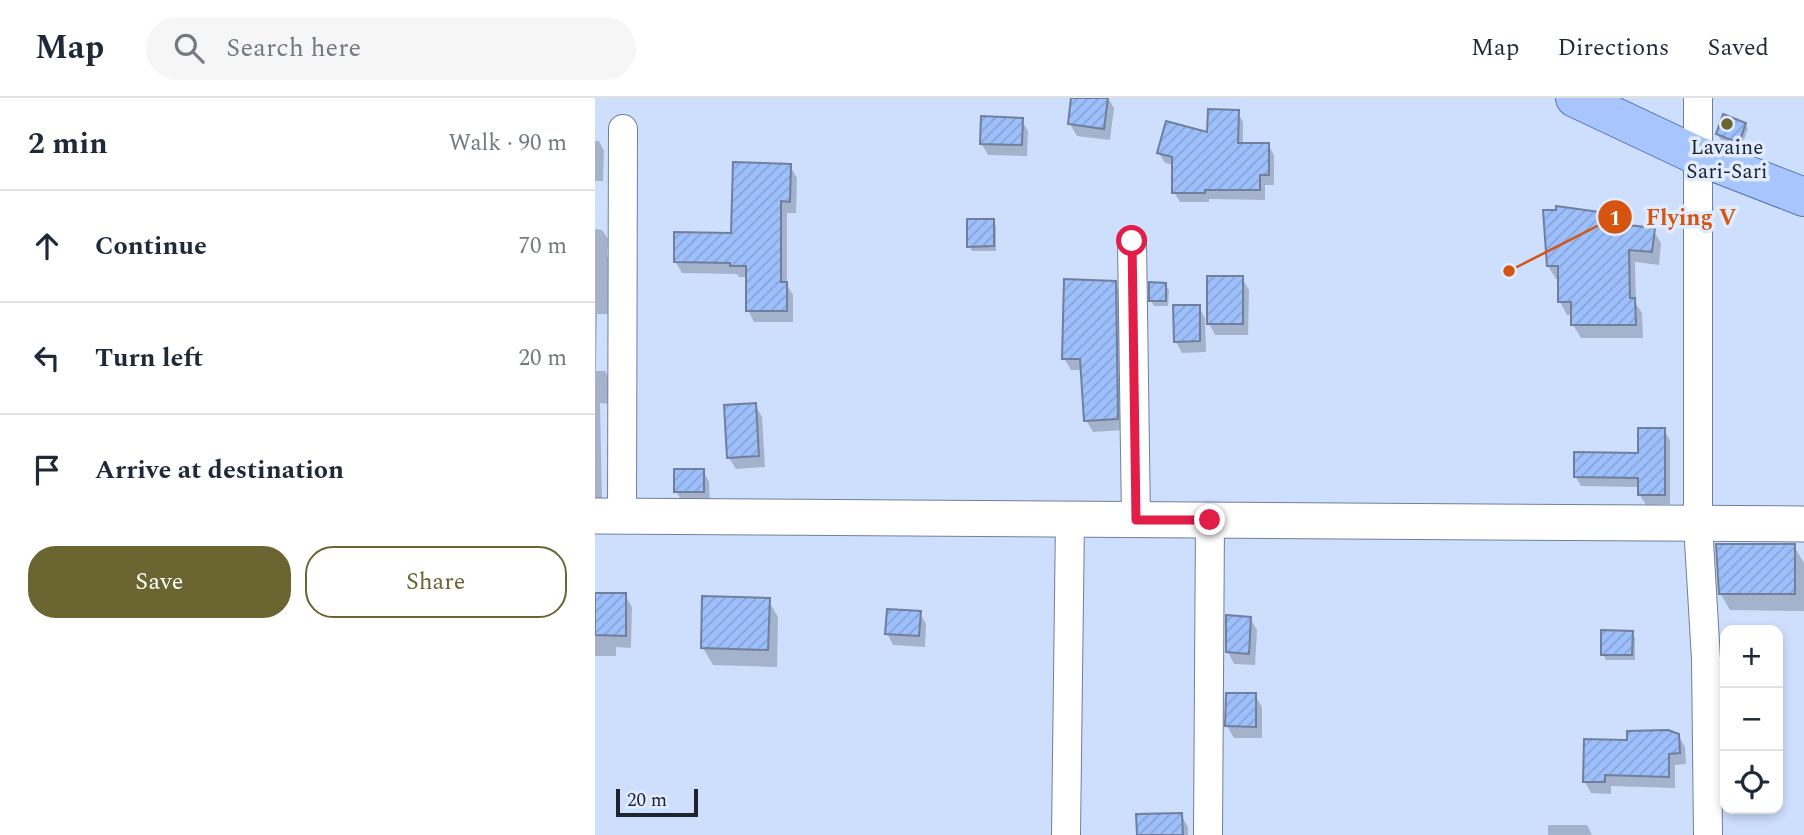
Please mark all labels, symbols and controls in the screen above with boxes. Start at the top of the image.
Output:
search box [146,17,636,80]
text: Map [35,23,104,73]
text: Search here [226,28,361,68]
icon: search [170,29,208,67]
text: Map [1471,30,1519,66]
text: Directions [1557,30,1669,66]
text: Saved [1707,30,1769,66]
marker: Lavaine Sari-Sari [1719,116,1735,132]
text: 2 min [28,121,108,167]
text: Walk · 90 m [448,126,567,161]
place label: Lavaine Sari-Sari [1686,132,1768,188]
callout: Flying V [1597,195,1751,239]
text: Flying V [1646,201,1737,236]
text: 1 [1609,203,1621,235]
route start [1116,225,1147,256]
text: Continue [95,226,207,266]
icon: ahead [28,227,66,265]
text: 70 m [518,229,567,264]
text: Turn left [95,338,203,378]
icon: left [28,339,66,377]
text: 20 m [518,341,567,376]
text: Arrive at destination [95,450,344,490]
icon: arrive [28,451,66,489]
route end [1194,504,1225,535]
button: Save [28,546,291,618]
button: Share [305,546,567,618]
map controls [1720,625,1783,814]
button: + [1720,625,1783,688]
button: − [1720,688,1783,751]
button: locate [1720,751,1783,814]
scale bar [616,786,698,818]
text: 20 m [627,786,667,815]

